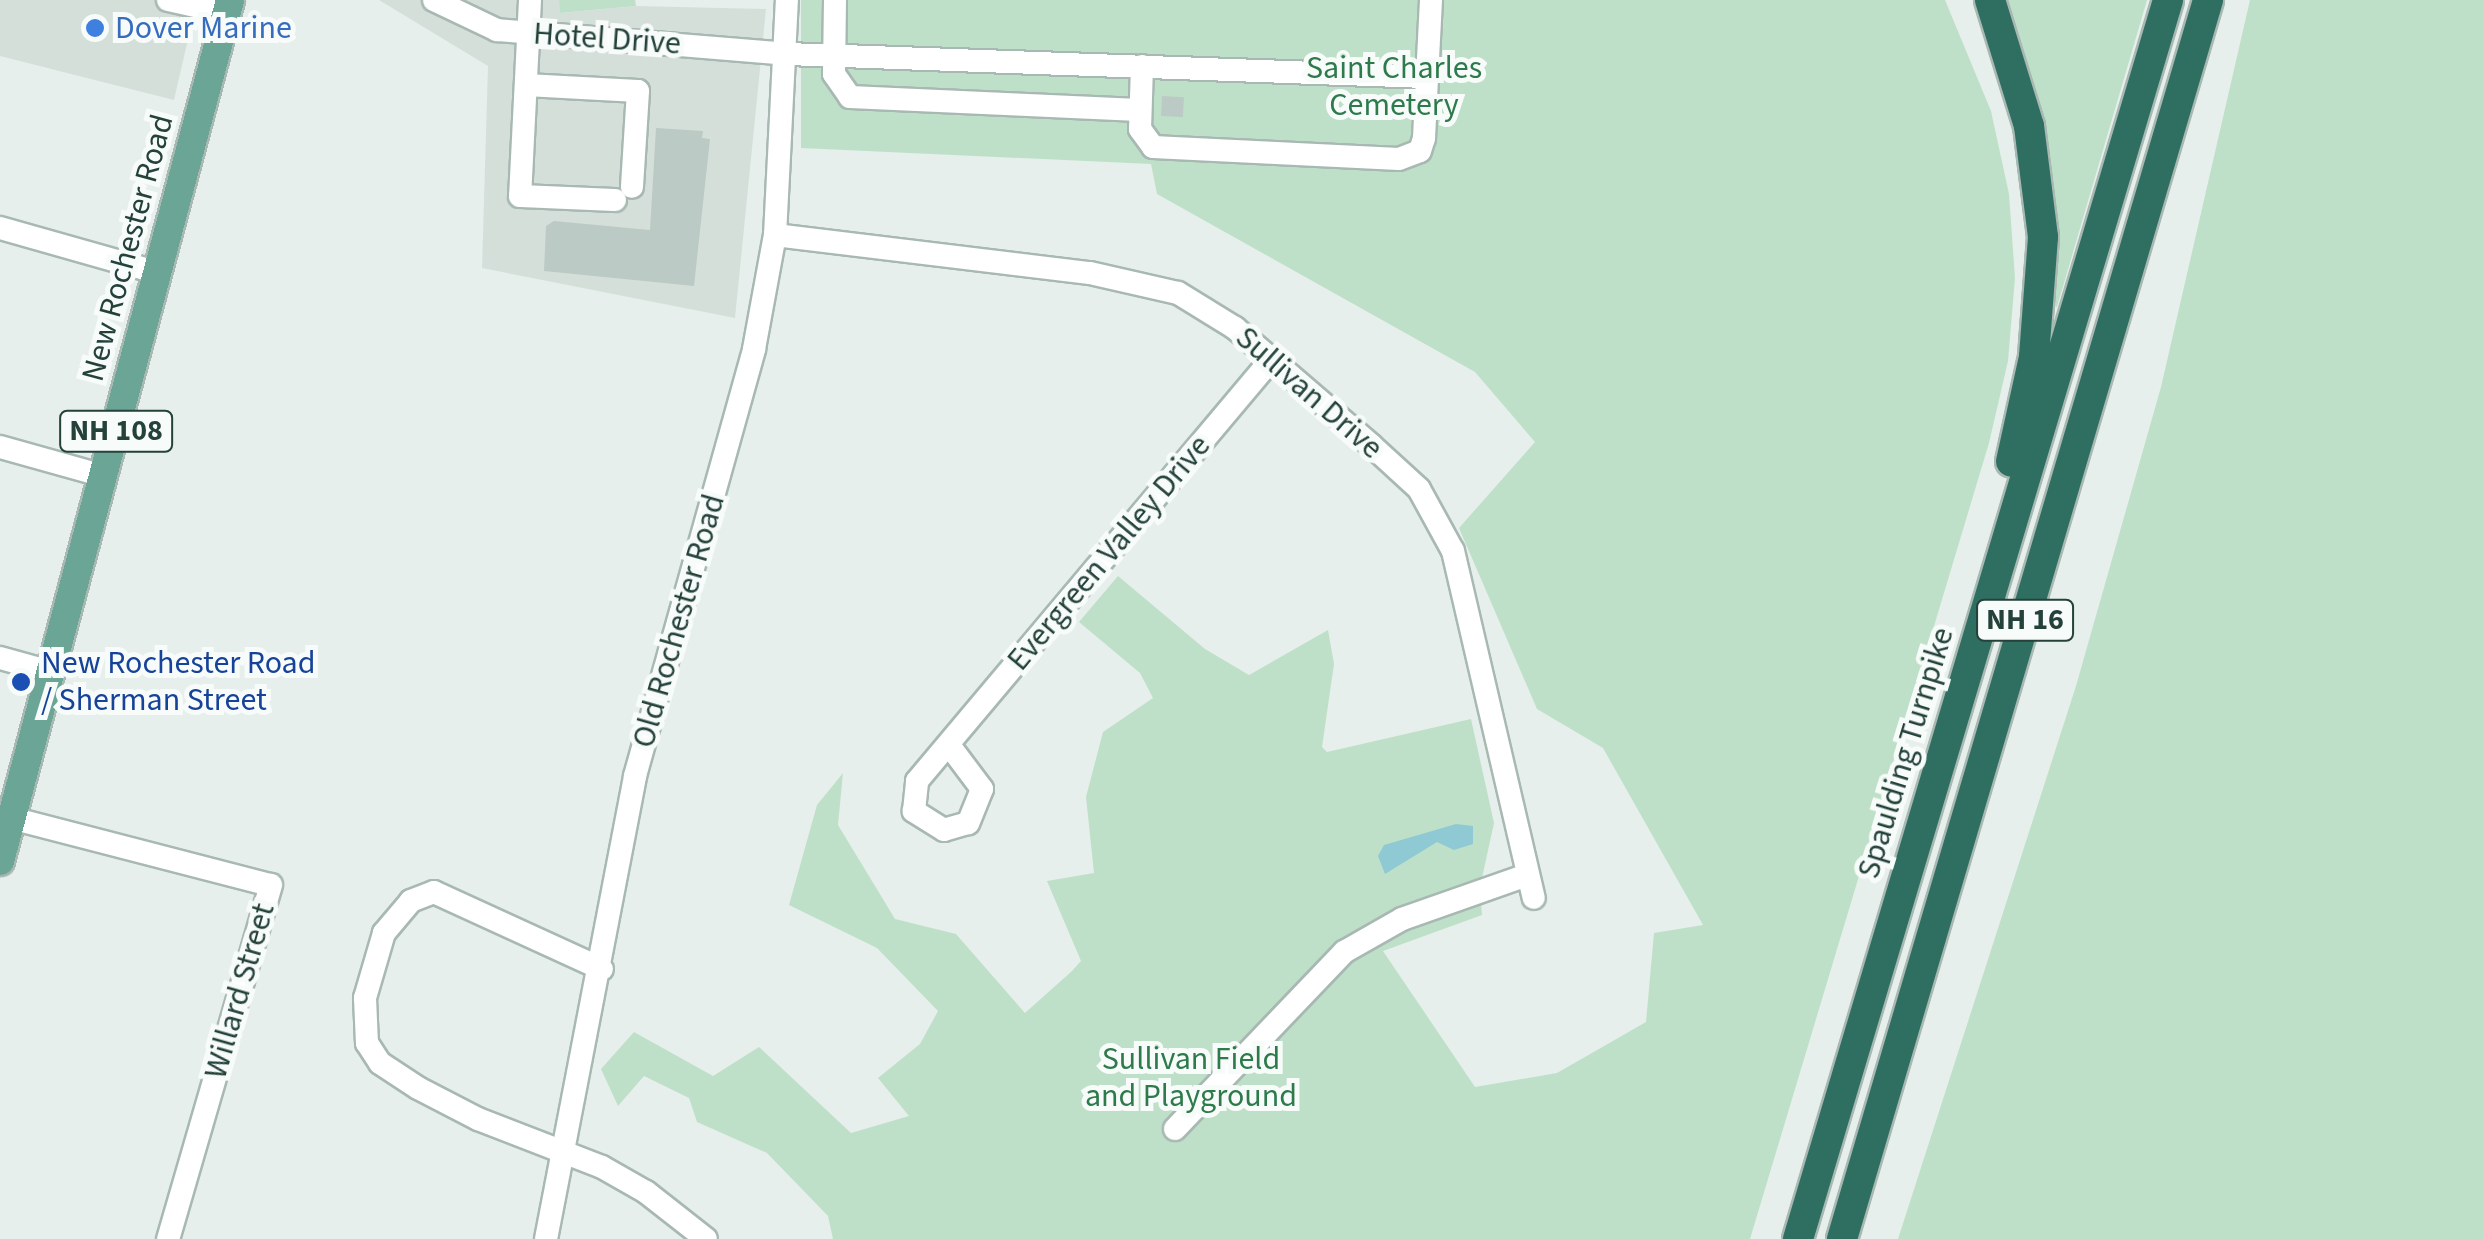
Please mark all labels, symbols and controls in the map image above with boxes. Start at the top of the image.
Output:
place label: Dover Marine [115,9,292,47]
street label: Hotel Drive [532,15,682,63]
marker: Dover Marine [84,17,106,39]
park label: Saint Charles Cemetery [1306,50,1482,125]
street label: New Rochester Road [74,110,182,386]
street label: Sullivan Drive [1228,319,1390,467]
road number: NH 108 [58,406,174,456]
street label: Evergreen Valley Drive [999,427,1219,679]
street label: Old Rochester Road [624,490,734,752]
road number: NH 16 [1975,595,2075,645]
street label: Spaulding Turnpike [1850,623,1962,883]
place label: New Rochester Road / Sherman Street [41,645,315,720]
marker: New Rochester Road / Sherman Street [10,671,32,693]
street label: Willard Street [197,899,283,1083]
park label: Sullivan Field and Playground [1085,1041,1297,1116]

